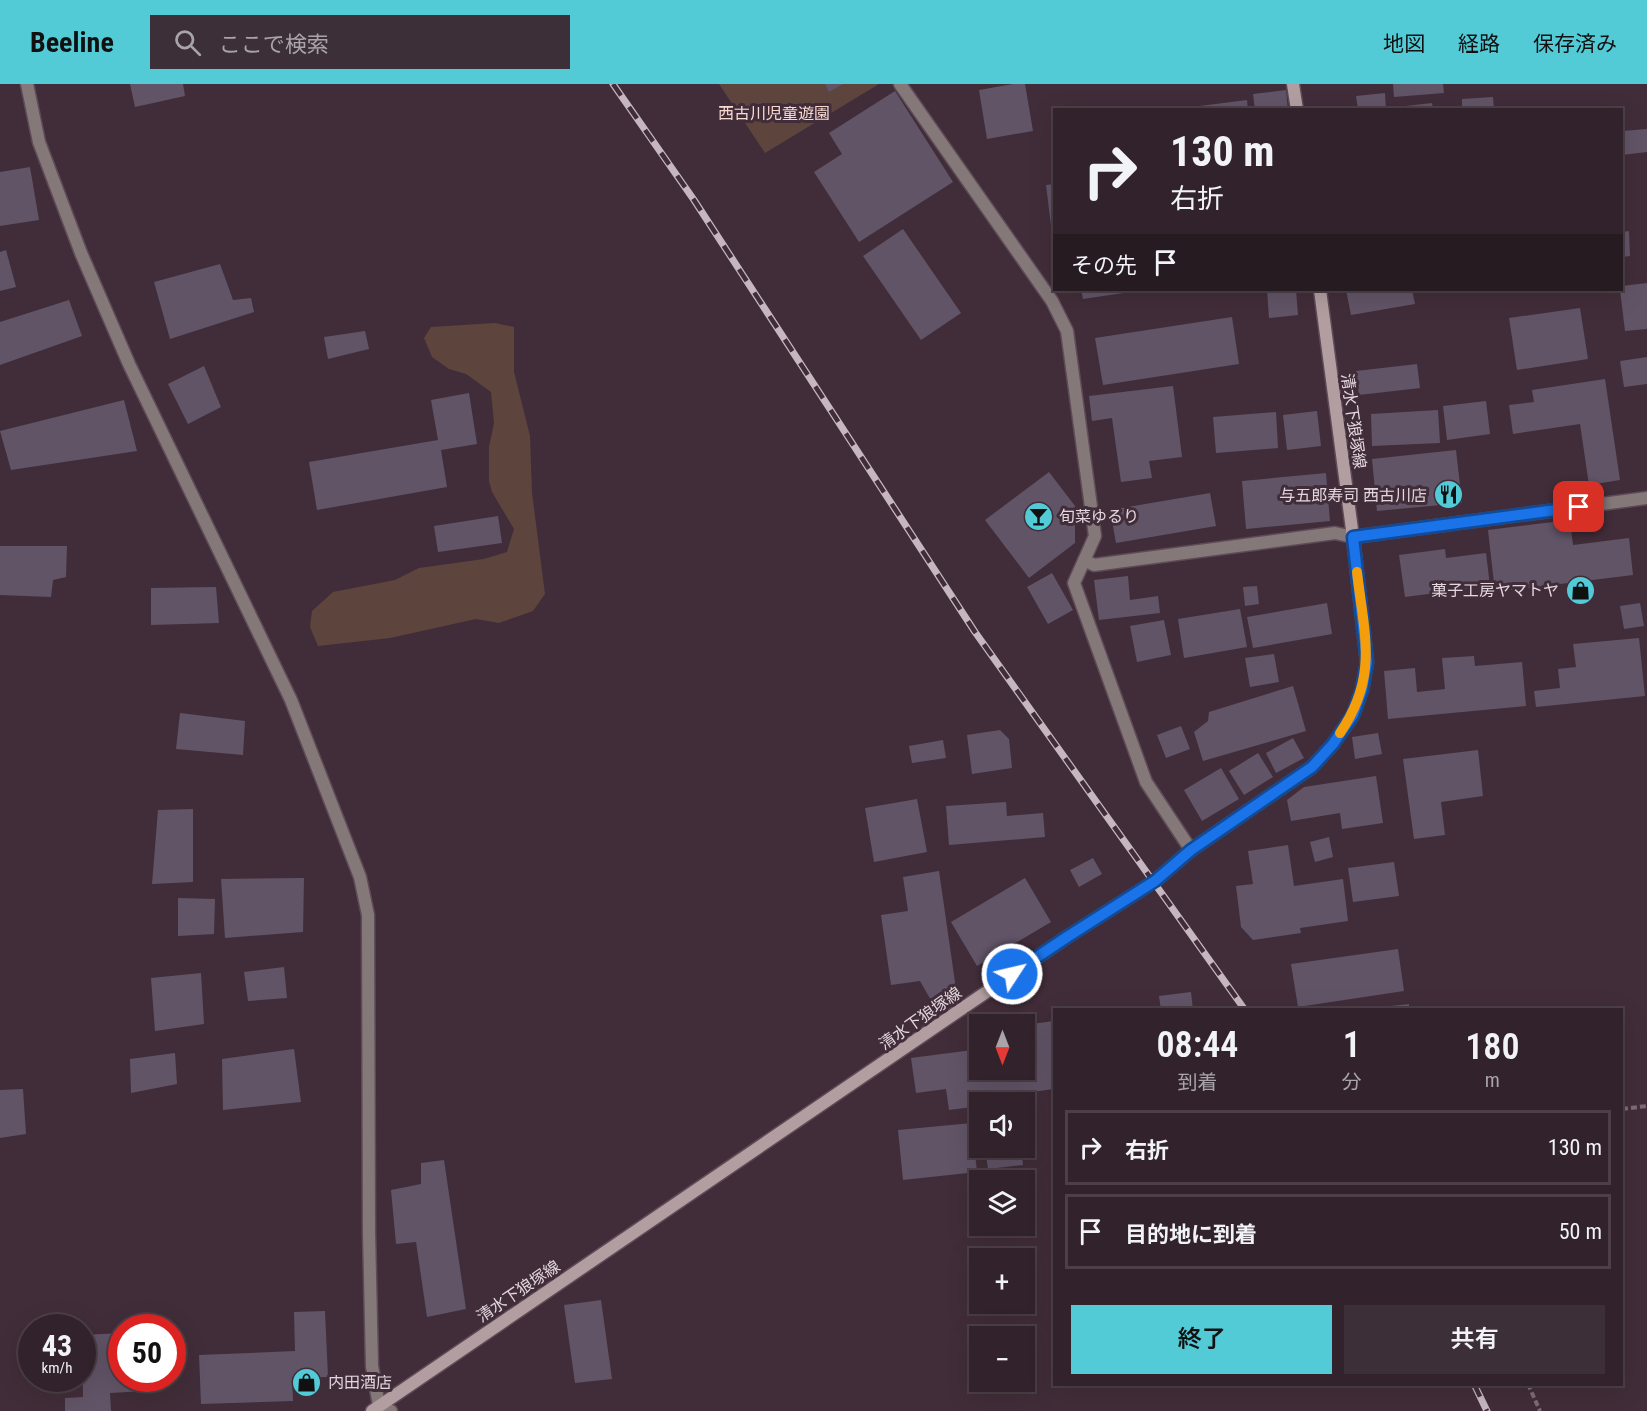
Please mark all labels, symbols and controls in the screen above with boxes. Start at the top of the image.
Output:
search box [150,15,570,69]
text: Beeline [30,26,114,59]
icon: search [171,26,204,59]
text: ここで検索 [219,32,329,57]
text: 地図 [1383,32,1425,56]
text: 経路 [1458,32,1500,56]
text: 保存済み [1533,32,1617,56]
park label: 西古川児童遊園 [718,104,830,123]
text: 130 m [1170,127,1275,176]
icon: right [1071,132,1149,210]
text: 右折 [1170,183,1224,215]
icon: arrive [1149,246,1182,279]
text: その先 [1071,253,1137,278]
street label: 清水下狼塚線 [1337,372,1370,470]
restaurant icon: 与五郎寿司 西古川店 [1432,479,1464,511]
pin [1553,481,1604,532]
place label: 与五郎寿司 西古川店 [1279,486,1427,505]
icon: arrive [1562,490,1595,523]
bar icon: 旬菜ゆるり [1022,500,1054,532]
place label: 旬菜ゆるり [1059,507,1139,526]
shop icon: 菓子工房ヤマトヤ [1564,574,1596,606]
place label: 菓子工房ヤマトヤ [1431,581,1559,600]
position arrow [980,942,1044,1006]
street label: 清水下狼塚線 [876,983,965,1054]
north arrow [969,1014,1035,1080]
map controls [969,1014,1035,1392]
text: 08:44 [1156,1024,1238,1066]
text: 1 [1343,1024,1361,1066]
text: 180 [1465,1026,1520,1068]
text: m [1485,1068,1500,1092]
text: 到着 [1177,1070,1217,1094]
text: 分 [1342,1070,1362,1094]
button: sound [969,1092,1035,1158]
icon: right [1074,1131,1107,1164]
text: 130 m [1548,1135,1602,1160]
text: 右折 [1125,1138,1169,1163]
button: layers [969,1170,1035,1236]
icon: arrive [1074,1215,1107,1248]
text: 50 m [1559,1219,1602,1244]
text: 目的地に到着 [1125,1222,1257,1247]
button: + [969,1248,1035,1314]
street label: 清水下狼塚線 [473,1257,563,1326]
button: 終了 [1071,1305,1332,1374]
button: 共有 [1344,1305,1605,1374]
speed limit sign: 50 [108,1314,186,1392]
button: − [969,1326,1035,1392]
text: 43 [42,1328,72,1363]
text: km/h [42,1359,72,1377]
shop icon: 内田酒店 [291,1366,323,1398]
place label: 内田酒店 [328,1373,392,1392]

